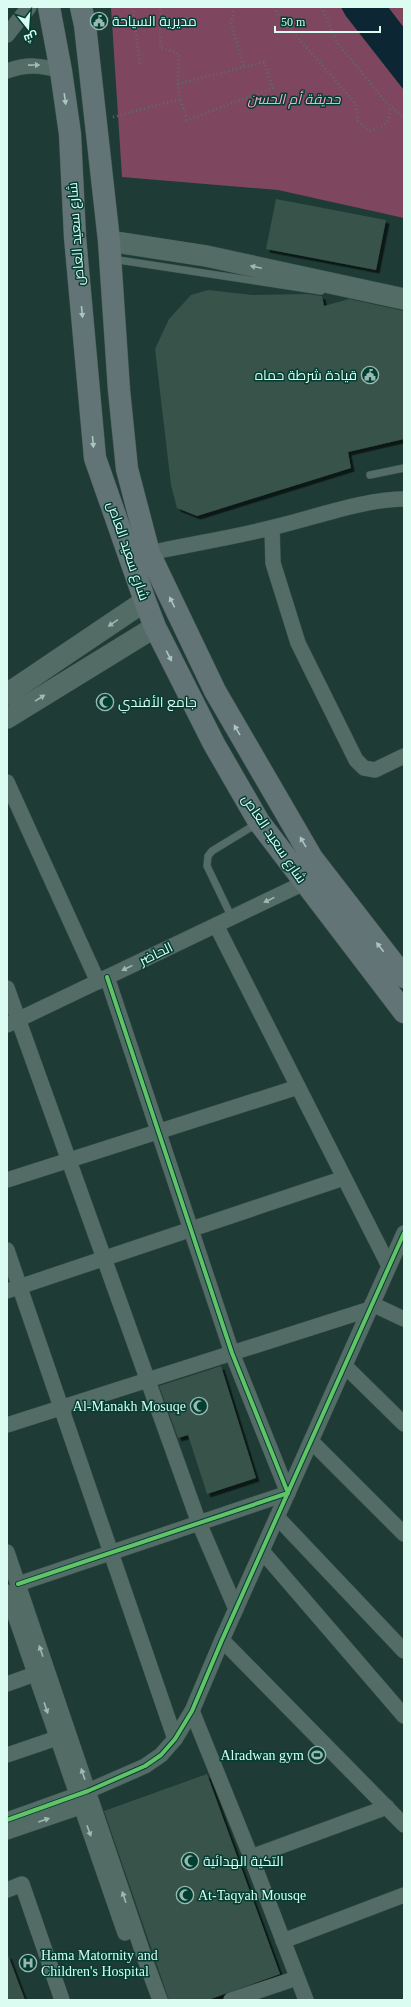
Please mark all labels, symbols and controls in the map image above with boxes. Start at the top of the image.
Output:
north arrow [8,8,48,48]
scale bar [275,8,380,34]
public building icon: مديرية السياحة [89,11,109,31]
place label: مديرية السياحة [112,14,197,29]
text: 50 m [281,15,306,29]
text: ش [22,29,39,45]
one-way arrow [28,62,41,68]
park label: حديقة أم الحسن [247,90,342,109]
one-way arrow [62,93,68,105]
street label: شارع سعيد العاص [65,182,88,286]
one-way arrow [250,264,262,270]
one-way arrow [78,306,85,318]
public building icon: قيادة شرطة حماه [360,365,380,385]
place label: قيادة شرطة حماه [255,368,357,383]
one-way arrow [90,435,97,448]
street label: شارع سعيد العاص [103,500,152,603]
one-way arrow [169,596,175,607]
one-way arrow [108,619,118,627]
one-way arrow [166,650,172,661]
mosque icon: جامع الأفندي [95,692,115,712]
one-way arrow [34,694,46,701]
place label: جامع الأفندي [118,695,197,714]
one-way arrow [234,724,241,736]
street label: شارع سعيد العاص [238,792,309,887]
one-way arrow [299,836,306,848]
one-way arrow [264,897,275,903]
street label: الحاضر [136,939,175,969]
one-way arrow [376,941,384,952]
one-way arrow [121,965,132,971]
mosque icon: Al-Manakh Mosuqe [189,1396,209,1416]
place label: Al-Manakh Mosuqe [73,1399,186,1414]
one-way arrow [38,1645,44,1657]
one-way arrow [44,1703,50,1715]
sports icon: Alradwan gym [307,1745,327,1765]
place label: Alradwan gym [220,1748,304,1763]
one-way arrow [79,1768,85,1780]
one-way arrow [38,1816,50,1822]
one-way arrow [86,1825,92,1837]
mosque icon: التكية الهدائية [180,1851,200,1871]
place label: التكية الهدائية [203,1854,284,1869]
mosque icon: At-Taqyah Mousqe [175,1885,195,1905]
place label: At-Taqyah Mousqe [198,1888,306,1903]
one-way arrow [121,1891,127,1903]
place label: Hama Matornity and Children's Hospital [41,1948,158,1979]
hospital icon: Hama Matornity and Children's Hospital [18,1953,38,1973]

